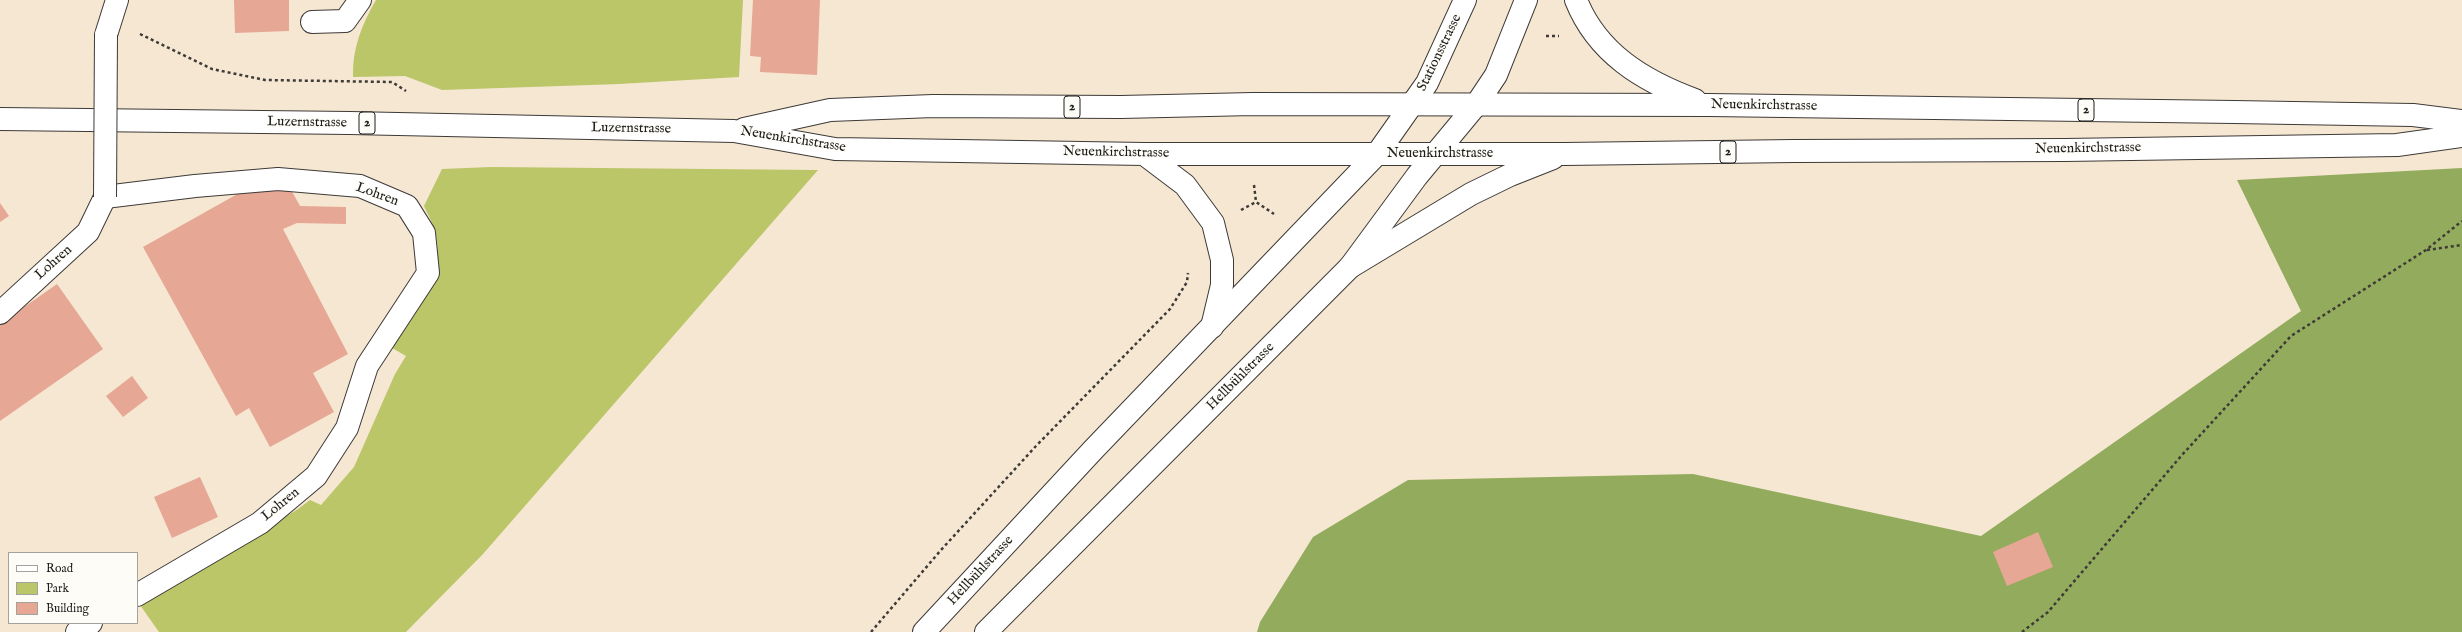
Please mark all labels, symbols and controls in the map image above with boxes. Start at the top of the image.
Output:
street label: Stationsstrasse [1414,12,1466,94]
road number: 2 [1064,96,1080,118]
street label: Neuenkirchstrasse [1711,97,1817,115]
road number: 2 [2078,99,2094,121]
road number: 2 [359,112,375,134]
street label: Luzernstrasse [267,114,347,132]
street label: Luzernstrasse [591,120,671,138]
street label: Neuenkirchstrasse [739,123,847,157]
street label: Neuenkirchstrasse [2035,140,2141,158]
road number: 2 [1720,141,1736,163]
street label: Neuenkirchstrasse [1063,144,1169,162]
street label: Neuenkirchstrasse [1387,146,1493,162]
street label: Lohren [353,180,401,210]
street label: Lohren [32,242,76,284]
street label: Hellbühlstrasse [1204,340,1278,414]
street label: Lohren [259,485,303,525]
street label: Hellbühlstrasse [944,533,1018,609]
legend [8,552,138,624]
text: Road [46,561,73,576]
text: Park [46,581,69,596]
text: Building [46,601,89,616]

